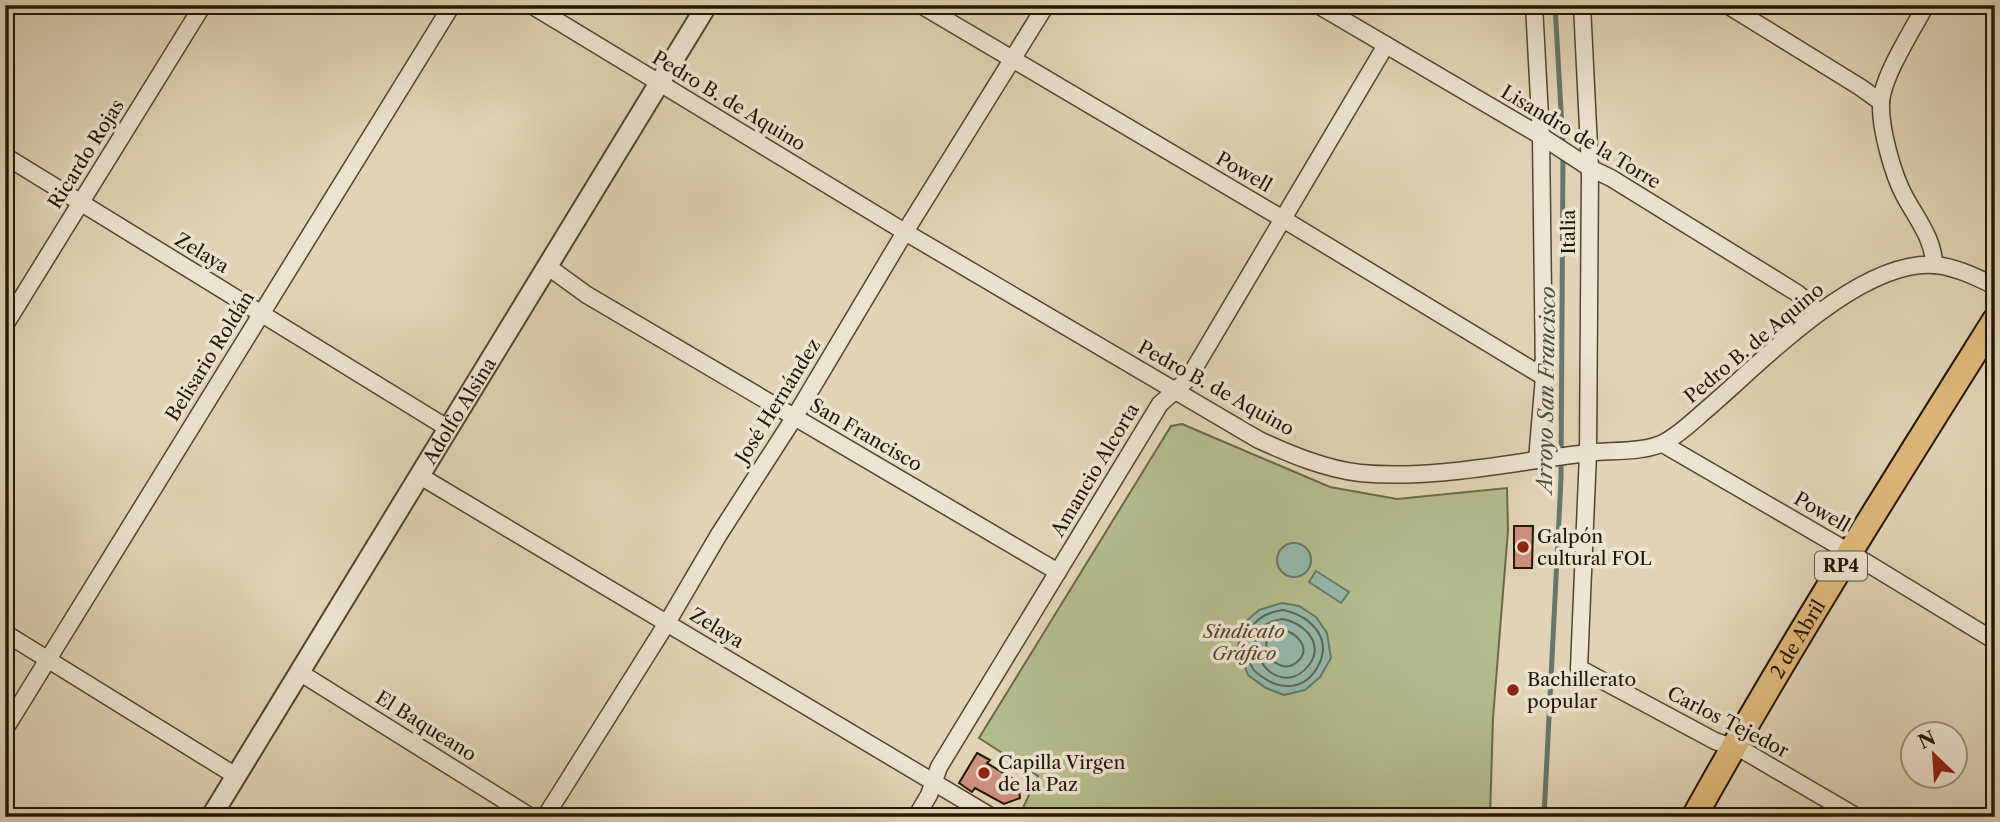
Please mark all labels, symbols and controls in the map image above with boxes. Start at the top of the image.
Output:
street label: Pedro B. de Aquino [648,46,810,156]
street label: Lisandro de la Torre [1497,80,1665,194]
street label: Ricardo Rojas [43,95,129,213]
street label: Powell [1212,147,1276,197]
street label: Italia [1557,209,1580,255]
street label: Zelaya [171,228,233,278]
street label: Pedro B. de Aquino [1680,278,1828,408]
water label: Arroyo San Francisco [1532,286,1560,497]
street label: Belisario Roldán [161,287,259,425]
street label: José Hernández [729,335,825,470]
street label: Pedro B. de Aquino [1134,336,1298,440]
street label: Adolfo Alsina [417,353,500,469]
street label: San Francisco [806,394,926,476]
street label: Amancio Alcorta [1046,399,1144,542]
street label: Powell [1790,487,1854,537]
place label: Galpón cultural FOL [1537,525,1652,570]
marker: Galpón cultural FOL [1515,539,1531,555]
road number: RP4 [1815,552,1867,580]
street label: 2 de Abril [1765,595,1830,682]
street label: Zelaya [686,603,748,653]
park label: Sindicato Gráfico [1202,620,1285,665]
place label: Bachillerato popular [1527,668,1636,713]
marker: Bachillerato popular [1505,682,1521,698]
street label: Carlos Tejedor [1663,682,1793,762]
street label: El Baqueano [371,686,481,766]
north arrow [1898,720,1968,790]
text: N [1915,726,1939,754]
place label: Capilla Virgen de la Paz [998,751,1126,796]
marker: Capilla Virgen de la Paz [976,765,992,781]

